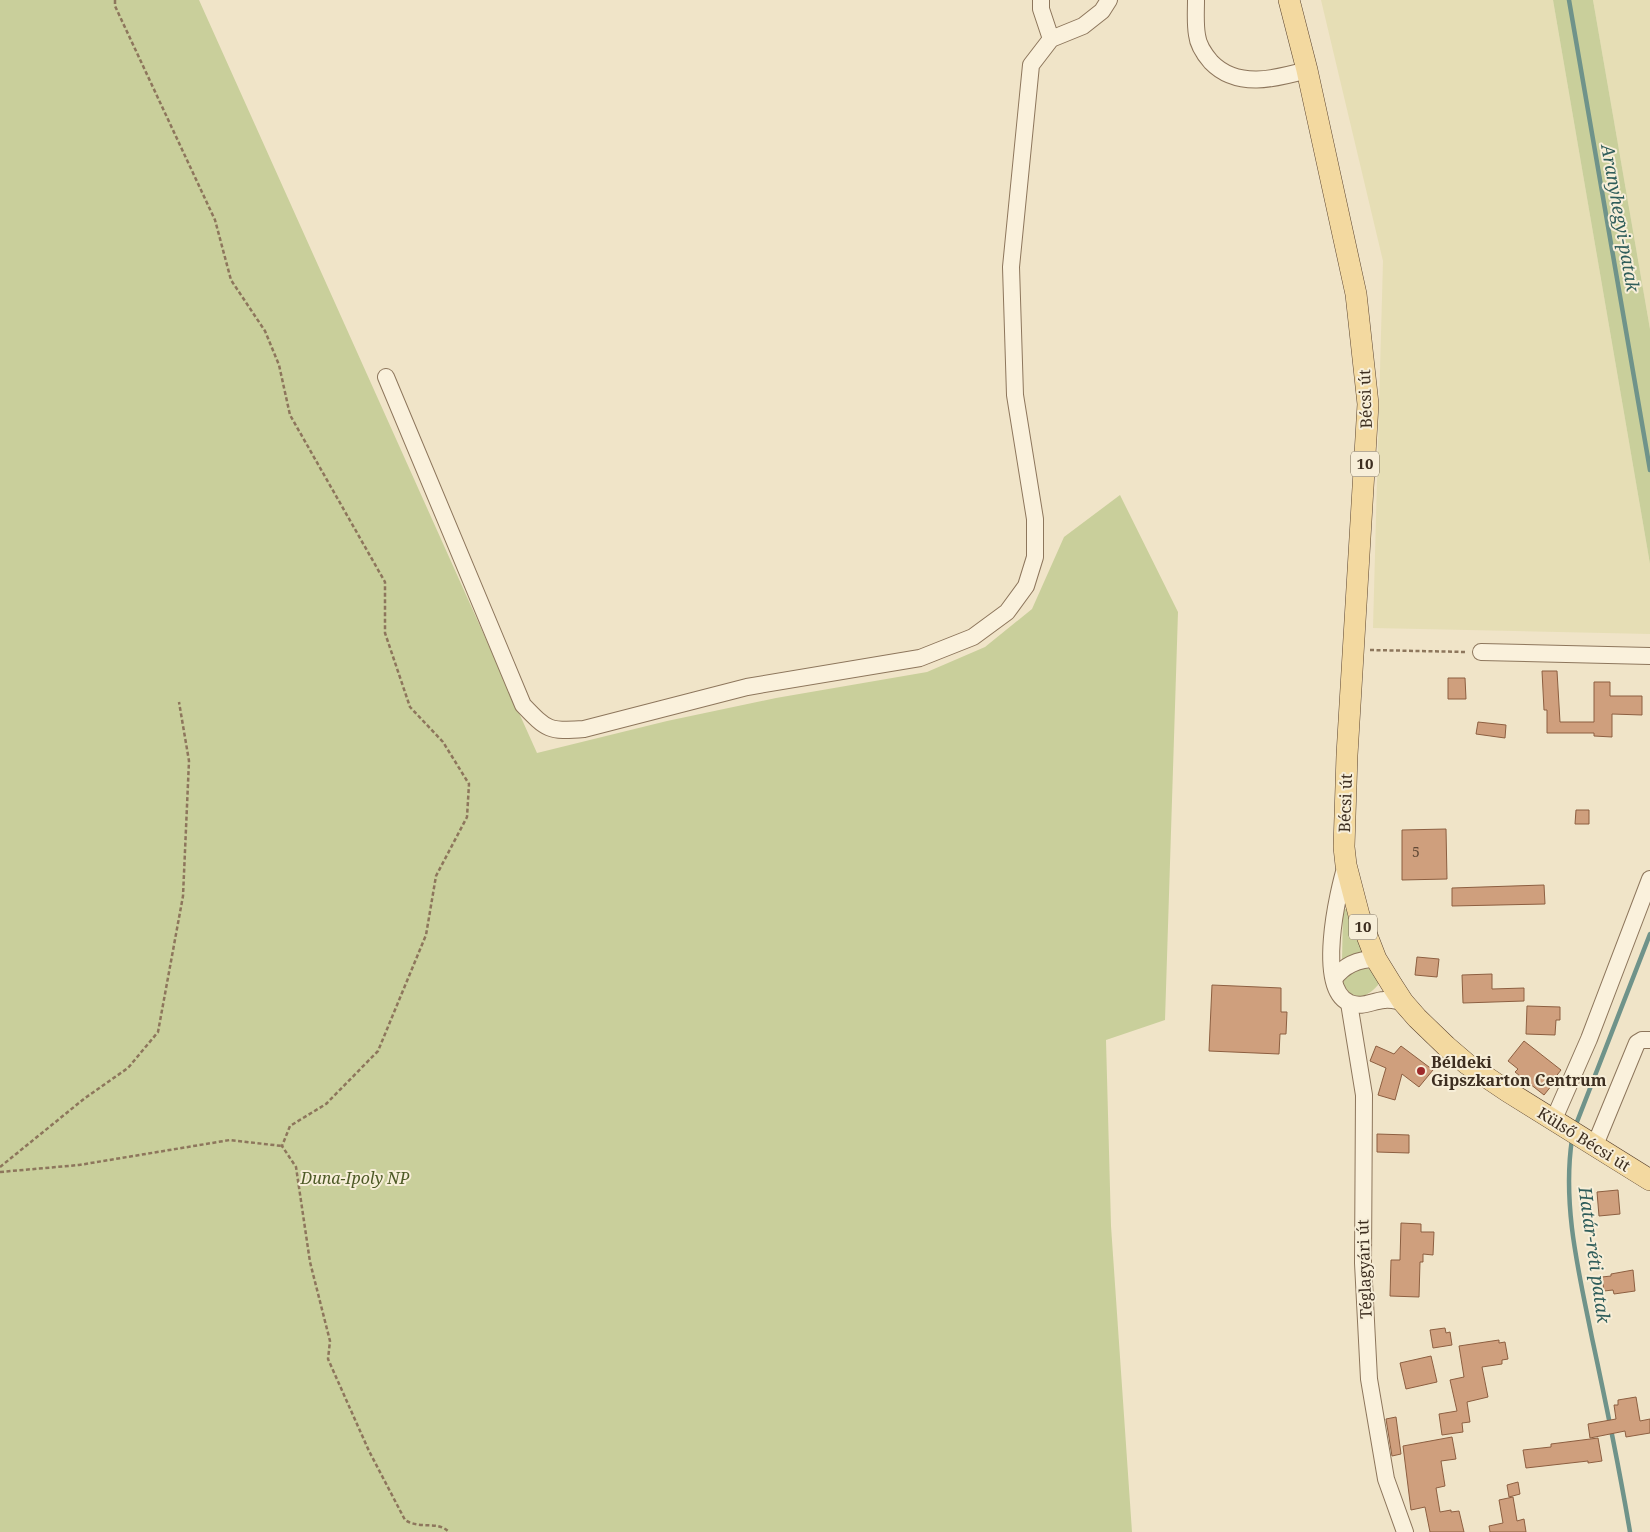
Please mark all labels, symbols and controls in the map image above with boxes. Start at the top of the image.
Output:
water label: Aranyhegyi-patak [1596,140,1646,294]
street label: Bécsi út [1353,369,1377,429]
road number: 10 [1351,452,1379,476]
street label: Bécsi út [1333,773,1357,833]
house number: 5 [1412,842,1420,861]
road number: 10 [1349,914,1377,940]
place label: Béldeki Gipszkarton Centrum [1431,1051,1607,1091]
marker: Béldeki Gipszkarton Centrum [1415,1065,1427,1077]
street label: Külső Bécsi út [1533,1102,1635,1177]
park label: Duna-Ipoly NP [300,1167,410,1189]
water label: Határ-réti patak [1573,1184,1617,1325]
street label: Téglagyári út [1351,1219,1377,1319]

